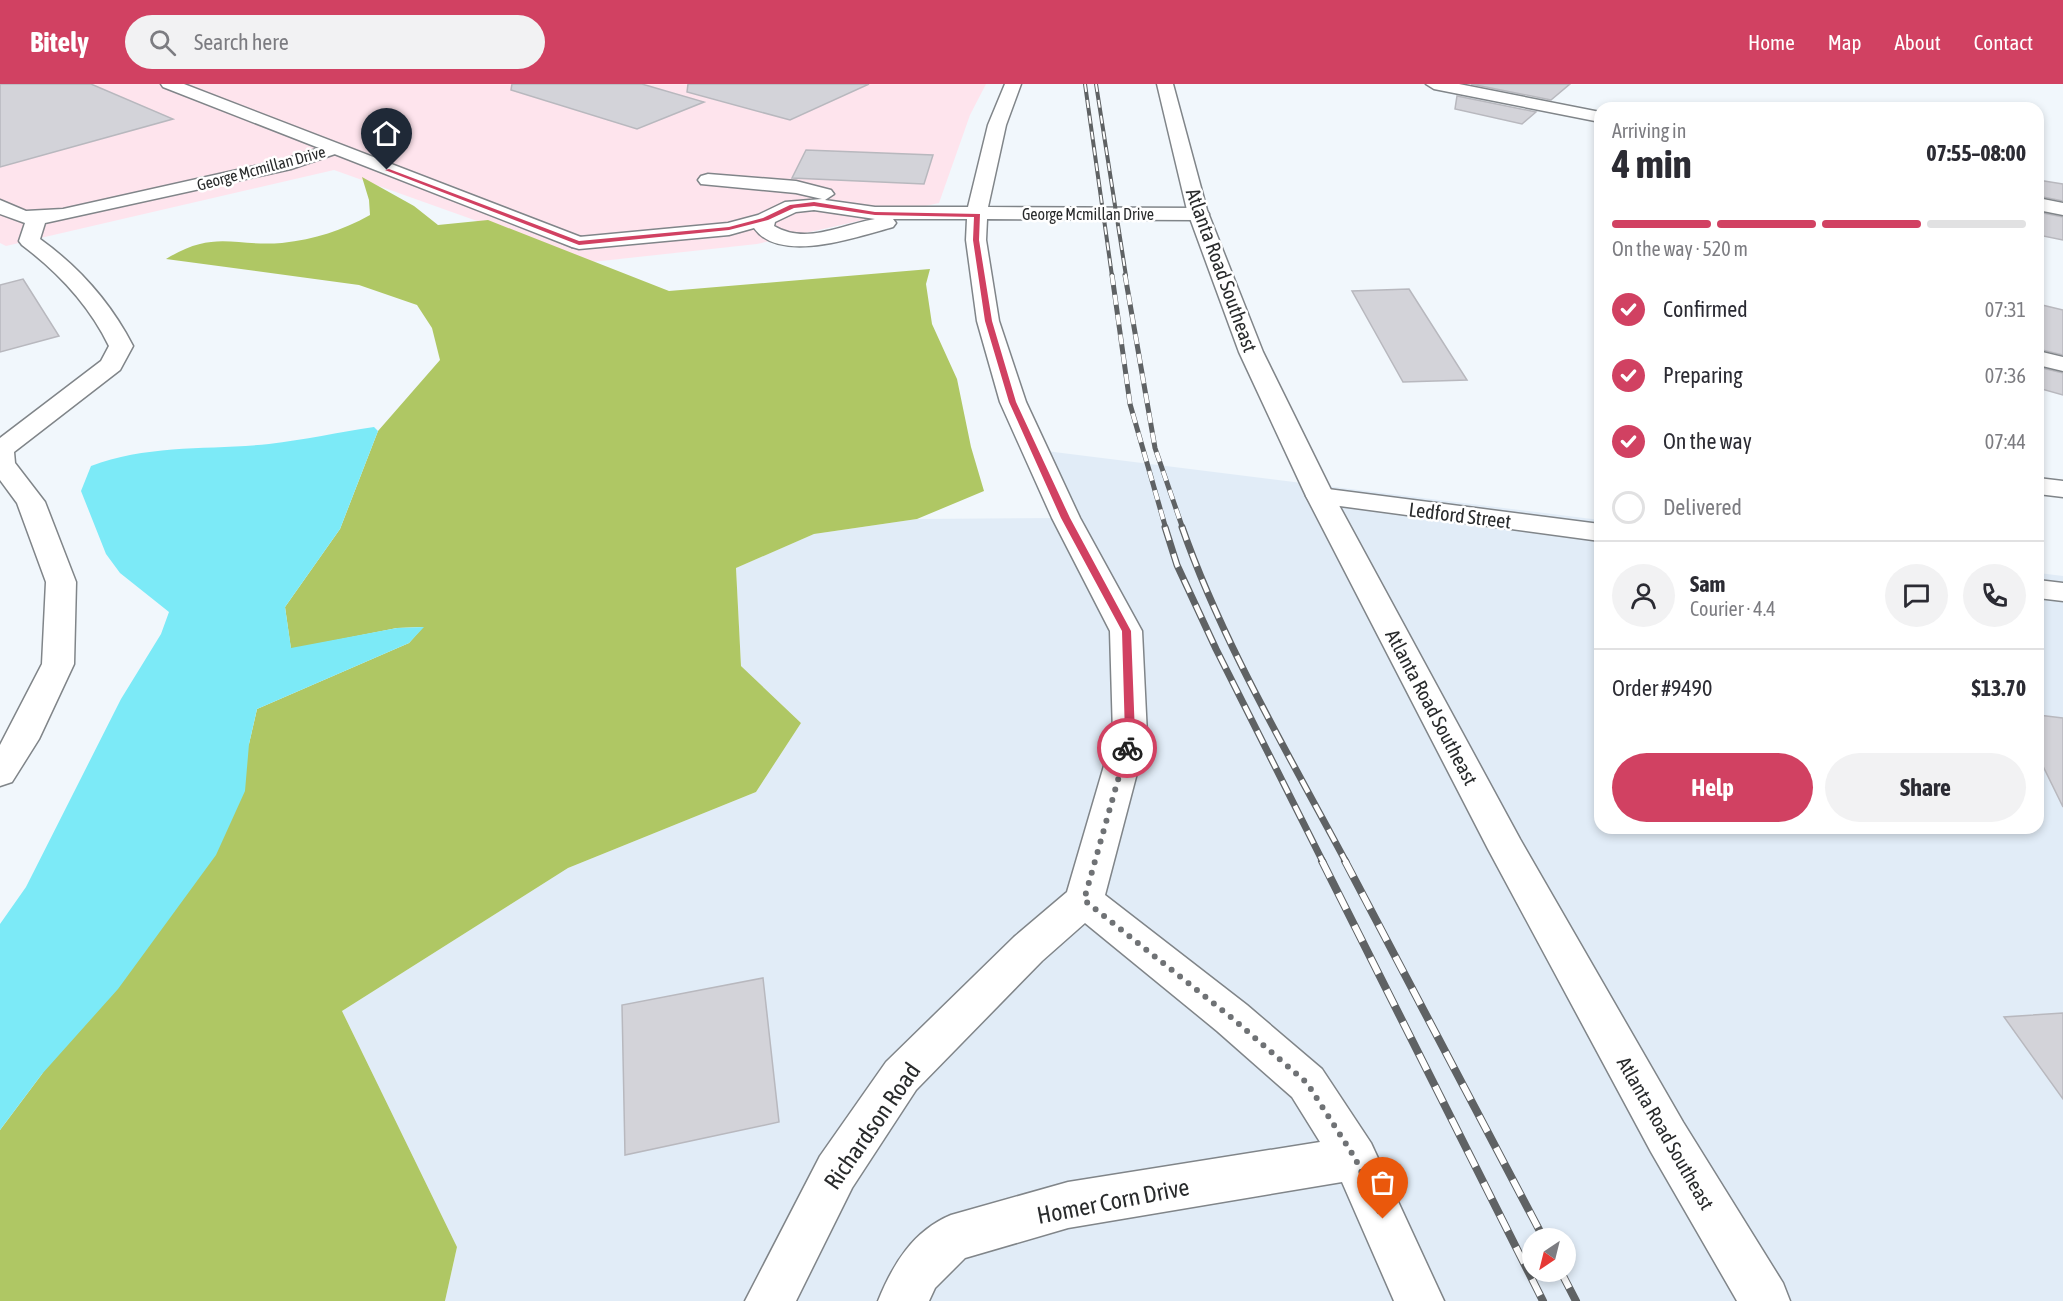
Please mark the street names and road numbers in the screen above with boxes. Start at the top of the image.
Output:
street label: George Mcmillan Drive [195,142,327,195]
street label: Atlanta Road Southeast [1182,185,1262,355]
street label: George Mcmillan Drive [1022,205,1154,224]
street label: Ledford Street [1407,497,1513,533]
street label: Atlanta Road Southeast [1381,625,1483,789]
street label: Atlanta Road Southeast [1613,1052,1719,1214]
street label: Richardson Road [818,1058,926,1194]
street label: Homer Corn Drive [1035,1173,1191,1229]

